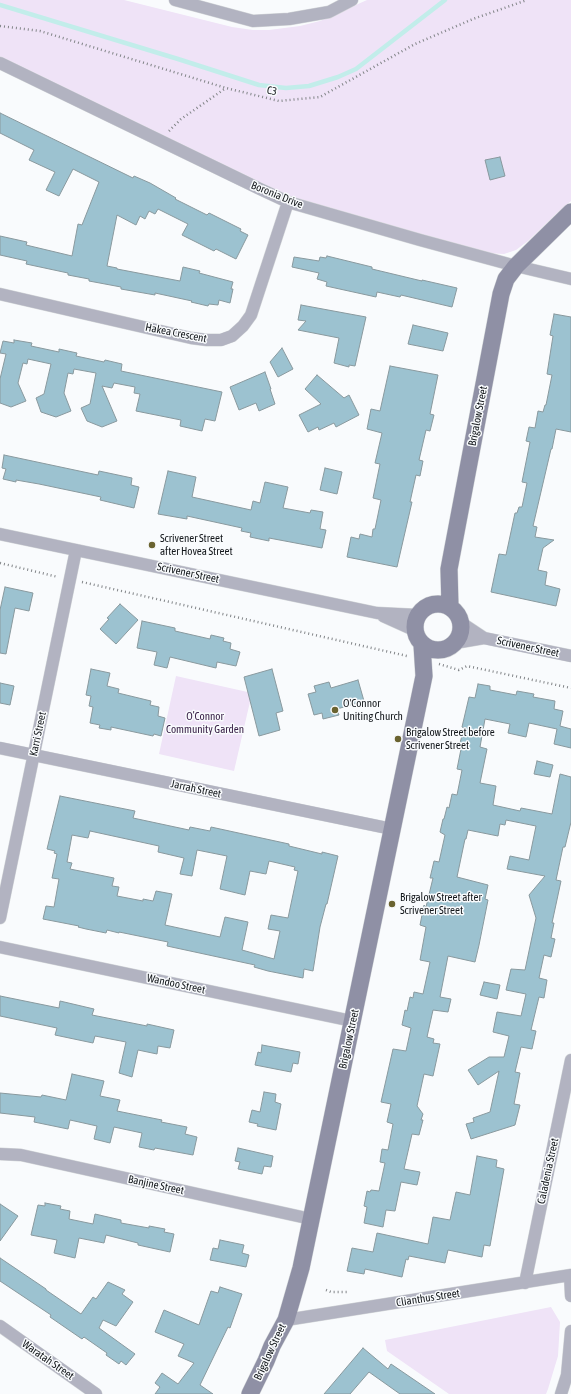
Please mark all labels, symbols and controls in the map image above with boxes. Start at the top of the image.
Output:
street label: C3 [266,83,278,99]
street label: Boronia Drive [249,179,305,211]
street label: Hakea Crescent [144,321,208,345]
street label: Brigalow Street [466,385,490,447]
place label: Scrivener Street after Hovea Street [160,532,233,558]
marker: Scrivener Street after Hovea Street [147,540,157,550]
street label: Scrivener Street [156,560,220,586]
street label: Scrivener Street [496,634,560,660]
place label: O'Connor Uniting Church [343,697,403,723]
marker: O'Connor Uniting Church [330,705,340,715]
park label: O’Connor Community Garden [166,710,244,736]
street label: Karri Street [27,711,49,757]
place label: Brigalow Street before Scrivener Street [406,726,495,752]
marker: Brigalow Street before Scrivener Street [393,734,403,744]
street label: Jarrah Street [170,777,222,801]
place label: Brigalow Street after Scrivener Street [400,891,482,917]
marker: Brigalow Street after Scrivener Street [387,899,397,909]
street label: Wandoo Street [146,971,206,997]
street label: Brigalow Street [336,1008,362,1070]
street label: Caladenia Street [535,1137,561,1205]
street label: Banjine Street [127,1173,185,1197]
street label: Clianthus Street [395,1286,461,1310]
street label: Brigalow Street [251,1322,289,1382]
street label: Waratah Street [20,1337,76,1383]

